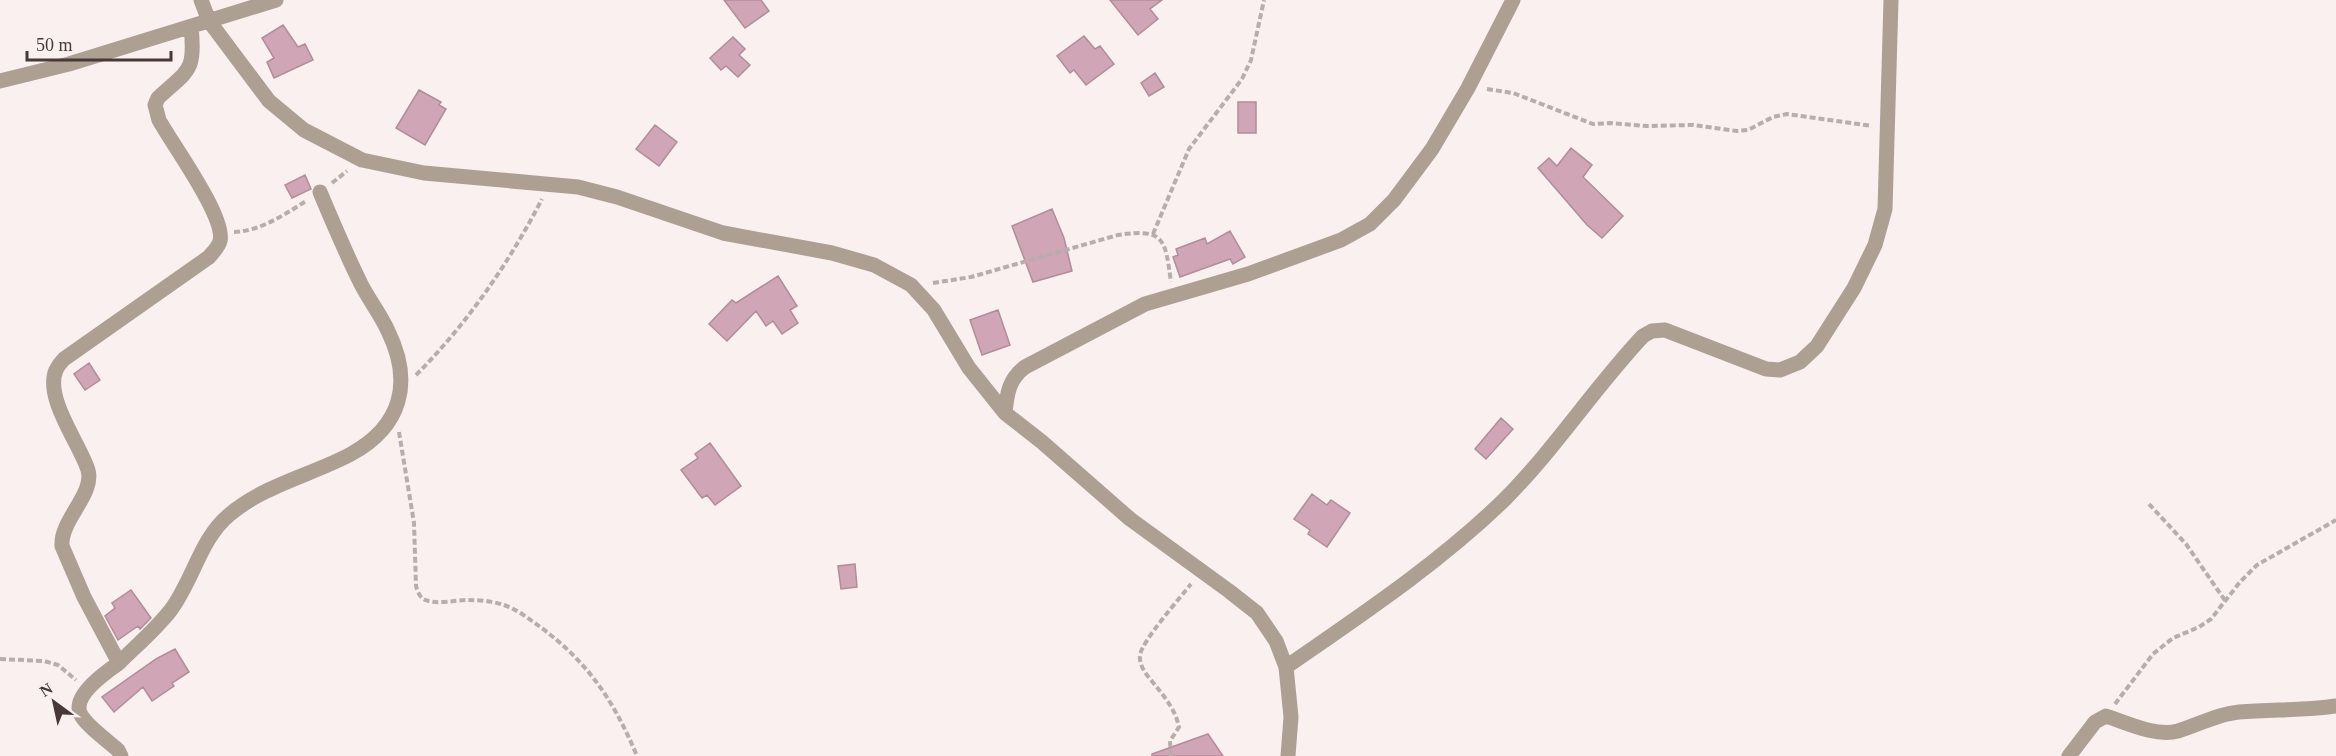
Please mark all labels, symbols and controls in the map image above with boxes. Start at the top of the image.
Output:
scale bar [27,24,171,62]
text: 50 m [36,35,73,55]
north arrow [24,672,84,732]
text: N [37,679,56,700]

